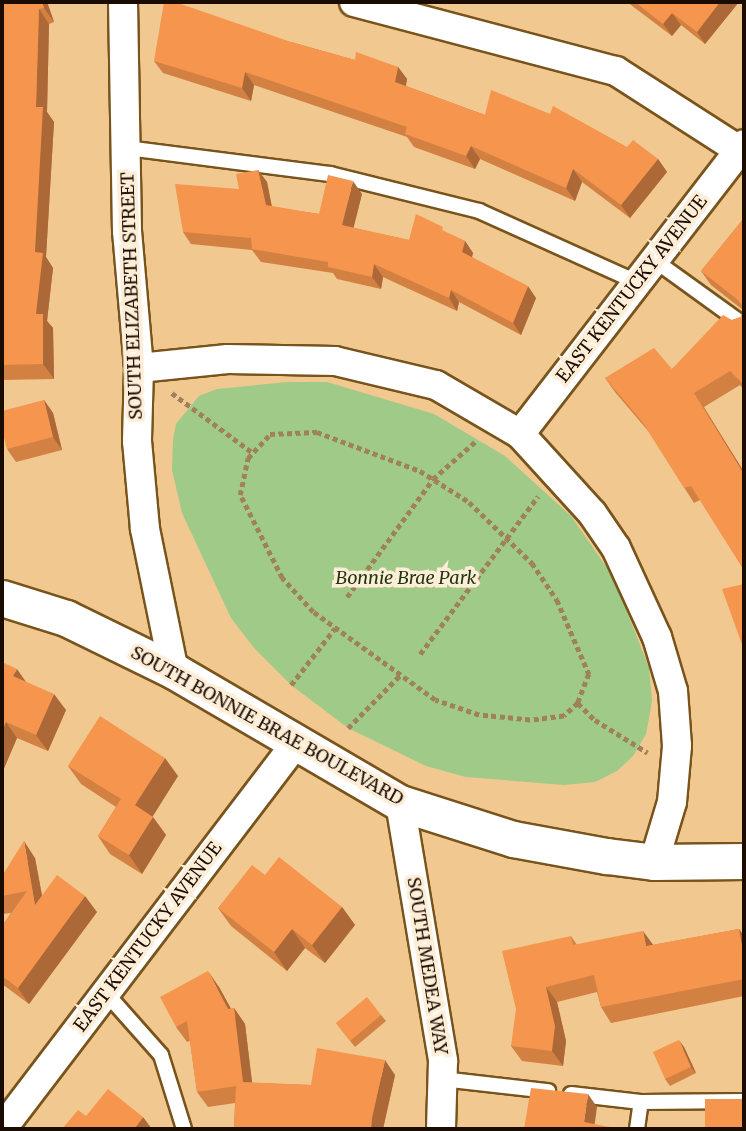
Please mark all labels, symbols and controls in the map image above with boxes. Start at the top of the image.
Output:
street label: SOUTH ELIZABETH STREET [117,172,147,420]
street label: EAST KENTUCKY AVENUE [552,191,712,387]
park label: Bonnie Brae Park [336,567,476,589]
street label: SOUTH BONNIE BRAE BOULEVARD [127,642,407,810]
street label: EAST KENTUCKY AVENUE [70,838,226,1036]
street label: SOUTH MEDEA WAY [402,876,452,1056]

